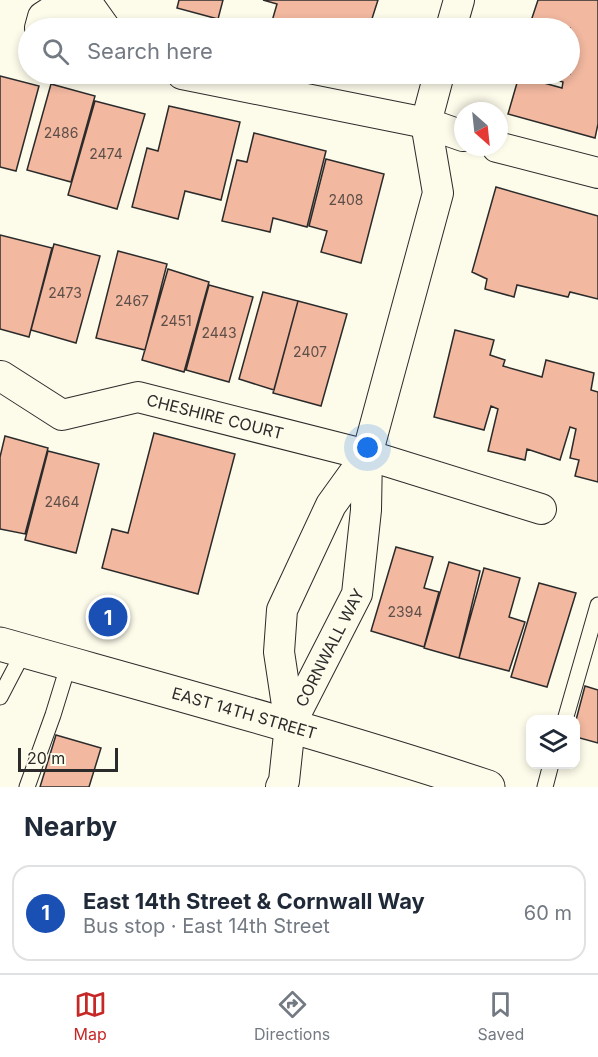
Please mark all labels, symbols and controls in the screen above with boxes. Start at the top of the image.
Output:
search box [18,18,580,84]
icon: search [39,35,72,68]
text: Search here [87,38,213,64]
north arrow [454,102,508,156]
house number: 2486 [44,124,78,141]
house number: 2474 [89,145,123,162]
house number: 2408 [329,191,363,208]
house number: 2473 [48,284,82,301]
house number: 2467 [115,292,149,309]
house number: 2451 [160,312,192,329]
house number: 2443 [201,324,237,341]
house number: 2407 [293,343,327,360]
street label: CHESHIRE COURT [144,390,286,443]
your location [353,433,382,462]
house number: 2464 [44,493,80,510]
street label: CORNWALL WAY [291,585,368,710]
pin: 1 [88,594,128,640]
house number: 2394 [388,603,422,620]
street label: EAST 14TH STREET [170,683,319,743]
map controls [526,715,580,769]
button: layers [526,715,580,769]
scale bar [18,745,118,772]
text: 20 m [27,748,65,768]
text: Nearby [24,811,117,842]
text: East 14th Street & Cornwall Way [83,888,425,914]
text: 1 [41,901,50,925]
text: 60 m [524,901,572,925]
text: Bus stop · East 14th Street [83,914,330,938]
tab: Map [74,988,107,1044]
tab: Directions [254,988,330,1044]
tab: Saved [478,988,524,1044]

